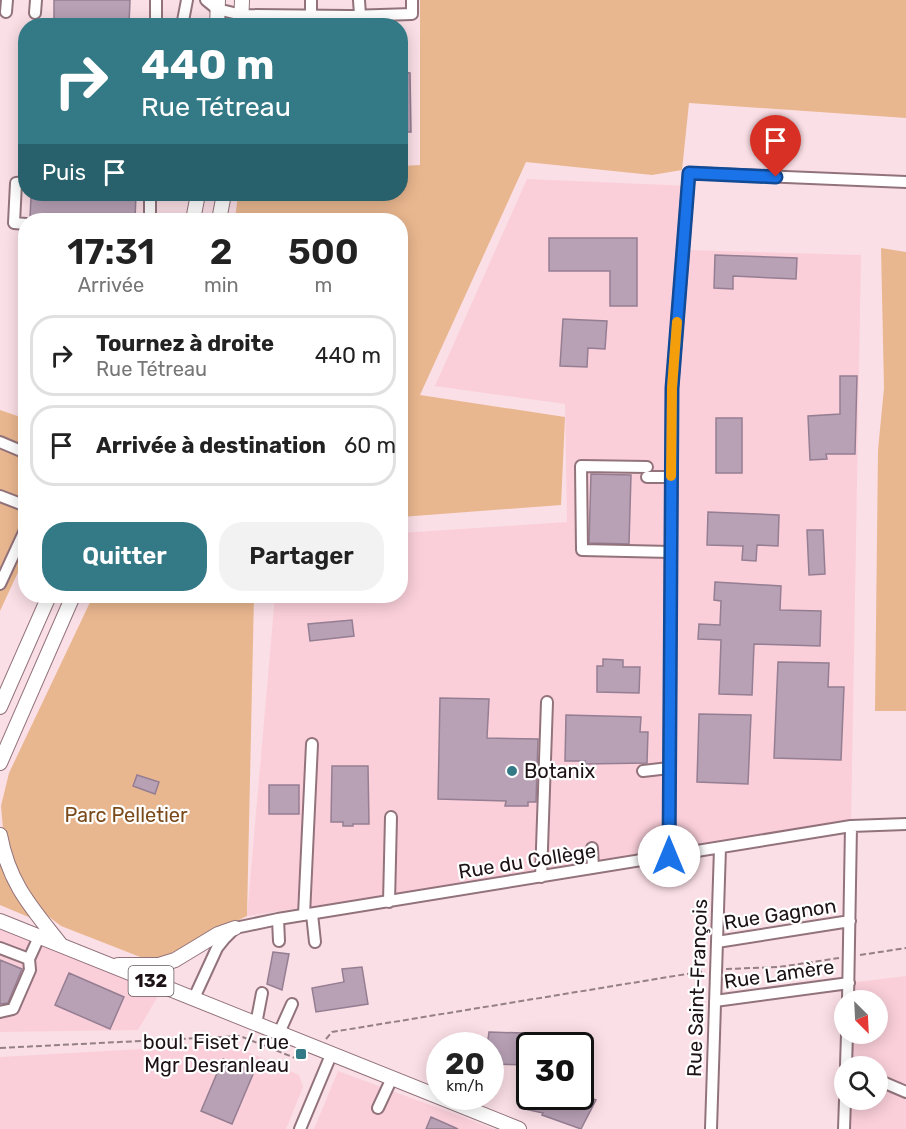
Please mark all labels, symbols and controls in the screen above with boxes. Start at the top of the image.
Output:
text: 440 m [141,40,274,90]
icon: right [42,42,120,120]
text: Rue Tétreau [141,91,291,123]
pin [750,115,801,177]
icon: arrive [759,124,792,157]
icon: arrive [98,156,131,189]
text: Puis [42,159,86,186]
text: 17:31 [67,230,155,273]
text: 2 [210,230,233,273]
text: 500 [288,230,359,273]
text: Arrivée [78,273,144,297]
text: min [204,273,239,297]
text: m [314,273,332,297]
text: Tournez à droite [96,330,274,357]
icon: right [45,339,78,372]
text: 440 m [315,342,381,369]
text: Rue Tétreau [96,357,207,381]
icon: arrive [45,429,78,462]
text: Arrivée à destination [96,432,326,459]
text: 60 m [344,432,396,459]
button: Quitter [42,522,207,591]
button: Partager [219,522,384,591]
place label: Botanix [524,759,596,783]
marker: Botanix [505,764,519,778]
park label: Parc Pelletier [64,803,188,827]
position arrow [637,824,701,888]
street label: Rue du Collège [457,838,597,884]
street label: Rue Gagnon [722,893,838,935]
street label: Rue Saint-François [682,899,712,1077]
street label: Rue Lamère [722,954,836,994]
road number: 132 [128,966,174,996]
north arrow [834,990,888,1044]
map controls [834,990,888,1110]
place label: boul. Fiset / rue Mgr Desranleau [143,1030,289,1077]
speed limit sign: 30 [516,1032,594,1110]
text: 20 [445,1046,485,1082]
marker: boul. Fiset / rue Mgr Desranleau [294,1047,308,1061]
button: search [834,1056,888,1110]
text: km/h [446,1077,484,1095]

